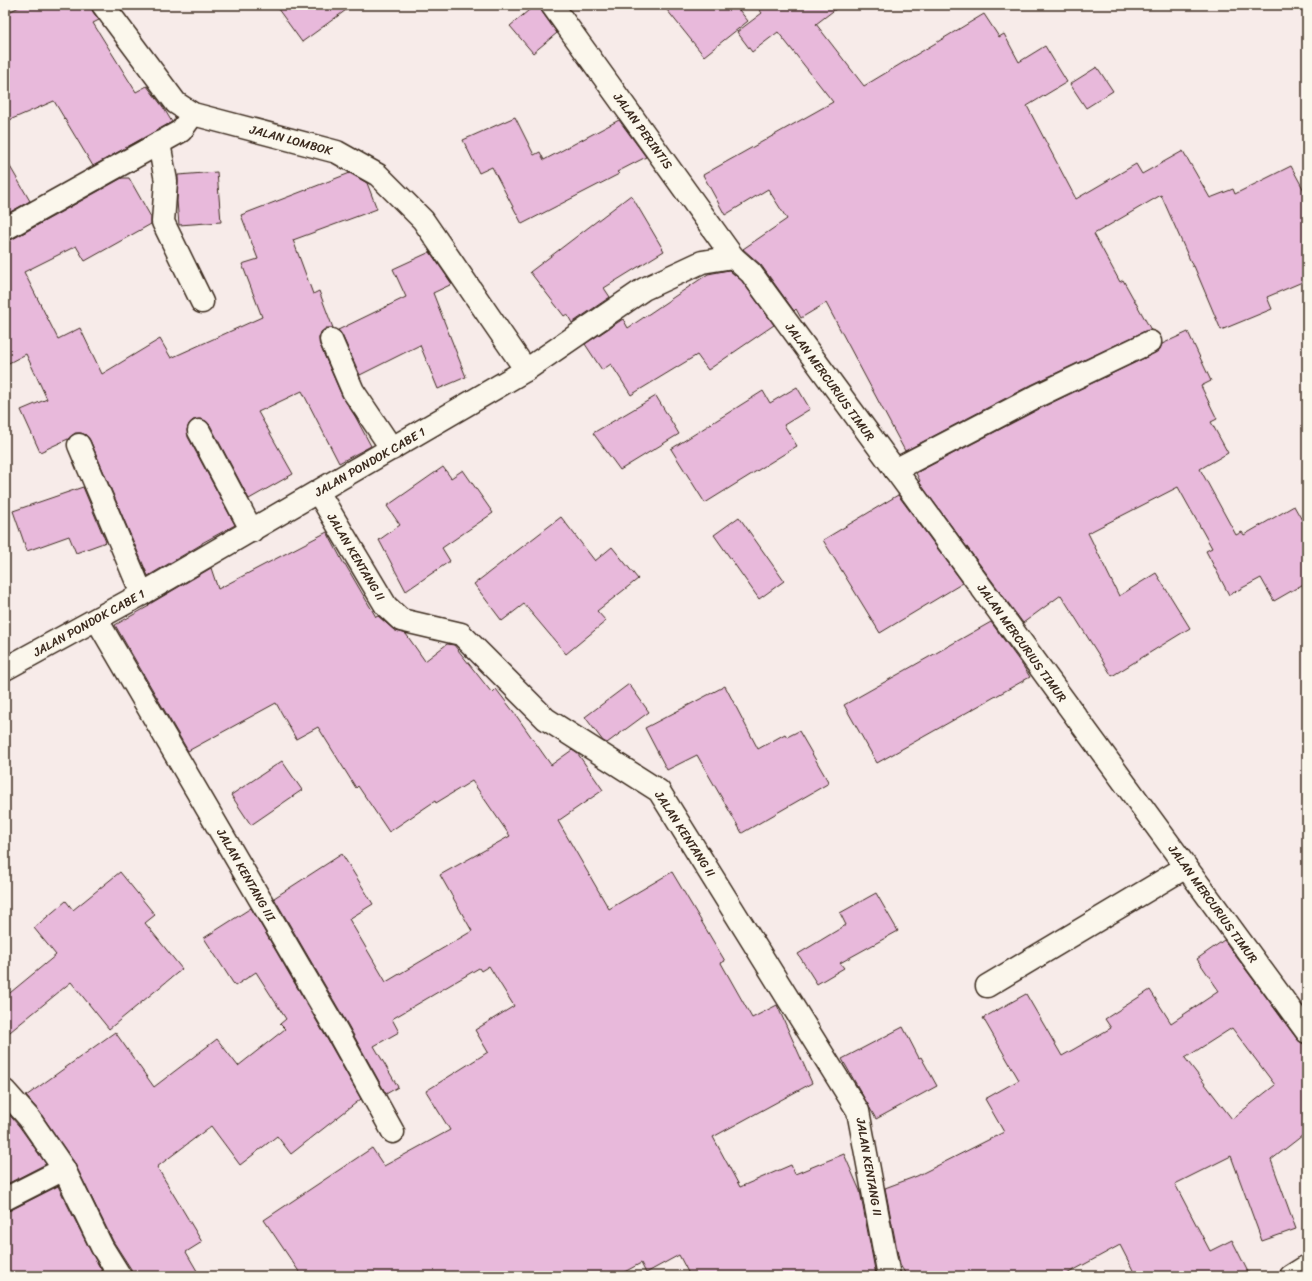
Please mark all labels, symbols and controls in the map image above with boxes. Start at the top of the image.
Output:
street label: JALAN PERINTIS [607,87,679,175]
street label: JALAN LOMBOK [246,118,335,162]
street label: JALAN MERCURIUS TIMUR [779,317,881,446]
street label: JALAN PONDOK CABE 1 [309,421,430,503]
street label: JALAN KENTANG II [320,508,391,606]
street label: JALAN MERCURIUS TIMUR [971,578,1073,707]
street label: JALAN PONDOK CABE 1 [28,583,149,663]
street label: JALAN KENTANG II [648,785,721,882]
street label: JALAN KENTANG III [210,823,282,927]
street label: JALAN MERCURIUS TIMUR [1162,839,1264,968]
street label: JALAN KENTANG II [849,1115,889,1218]

